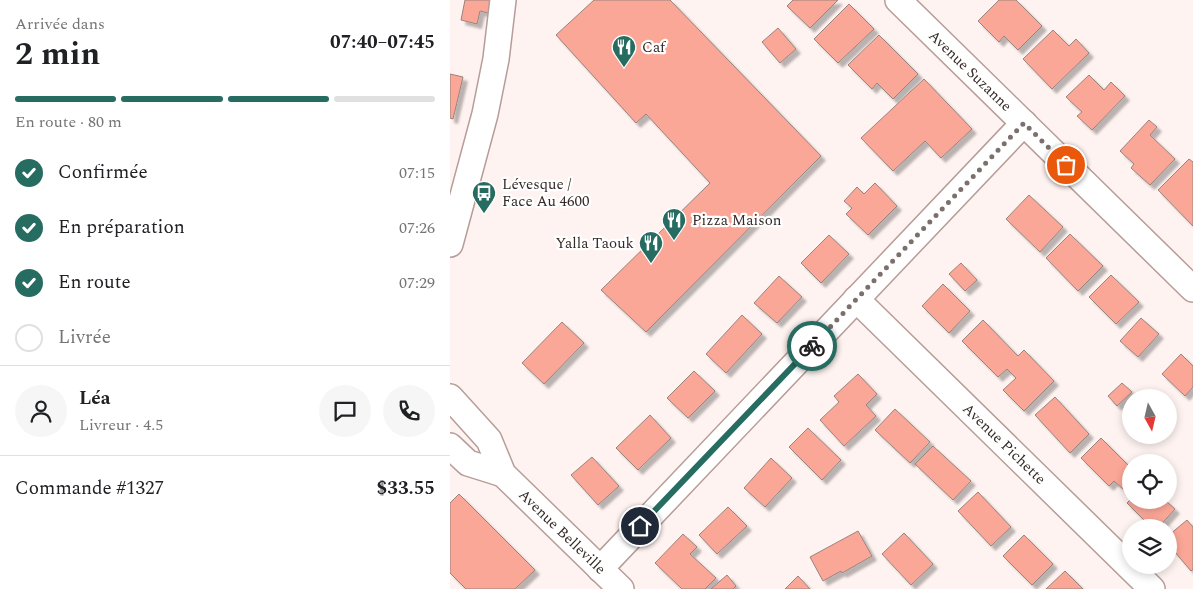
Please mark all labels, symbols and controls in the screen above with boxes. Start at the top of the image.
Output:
text: Arrivée dans [15,12,105,36]
street label: Avenue Suzanne [923,25,1017,117]
text: 07:40–07:45 [330,28,435,57]
text: 2 min [15,30,100,79]
restaurant icon: Caf [611,34,637,68]
place label: Caf [642,36,667,59]
text: En route · 80 m [15,110,122,134]
pin [1045,144,1087,186]
icon: bag [1052,151,1080,179]
text: Confirmée [58,158,148,187]
icon: check [15,159,43,187]
text: 07:15 [399,161,435,185]
place label: Lévesque / Face Au 4600 [502,173,590,213]
bus stop icon: Lévesque / Face Au 4600 [471,180,497,214]
restaurant icon: Pizza Maison [661,207,687,241]
place label: Pizza Maison [692,209,782,232]
text: En préparation [58,213,185,242]
icon: check [15,214,43,242]
text: 07:26 [399,216,435,240]
restaurant icon: Yalla Taouk [638,230,664,264]
place label: Yalla Taouk [555,232,634,255]
text: En route [58,268,131,297]
icon: check [15,269,43,297]
text: 07:29 [399,271,435,295]
courier [787,321,837,371]
text: Livrée [58,323,111,352]
icon: bike [798,332,826,360]
text: Léa [79,384,111,413]
button: person [15,385,67,437]
button: chat [319,385,371,437]
button: phone [383,385,435,437]
north arrow [1122,389,1178,444]
map controls [1122,389,1177,574]
street label: Avenue Pichette [957,398,1051,490]
text: Livreur · 4.5 [79,413,163,437]
button: locate [1122,454,1177,509]
text: Commande #1327 [15,474,164,503]
text: $33.55 [377,474,435,503]
street label: Avenue Belleville [513,484,611,580]
pin [619,505,661,547]
icon: home [626,512,654,540]
button: layers [1122,519,1177,574]

